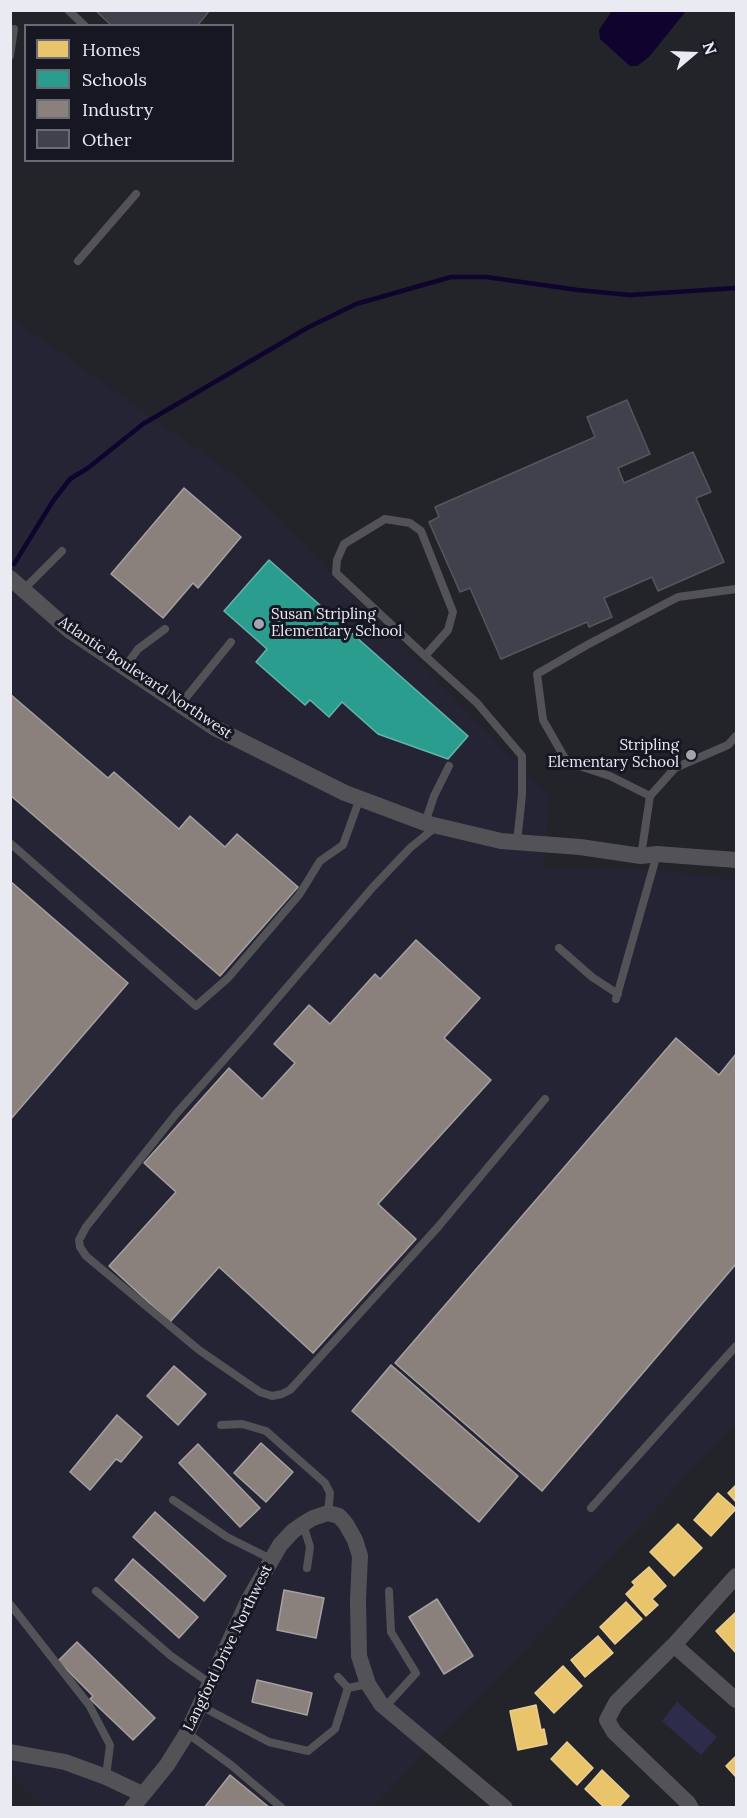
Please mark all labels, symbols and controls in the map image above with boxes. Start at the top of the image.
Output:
legend [24,24,234,162]
north arrow [663,24,723,84]
text: Homes [82,38,140,61]
text: N [699,39,721,57]
text: Schools [82,68,147,91]
text: Industry [82,98,153,121]
text: Other [82,128,132,151]
place label: Susan Stripling Elementary School [271,606,402,641]
street label: Atlantic Boulevard Northwest [55,613,235,743]
marker: Susan Stripling Elementary School [252,617,266,631]
place label: Stripling Elementary School [548,737,679,772]
marker: Stripling Elementary School [684,748,698,762]
street label: Langford Drive Northwest [180,1562,276,1734]

